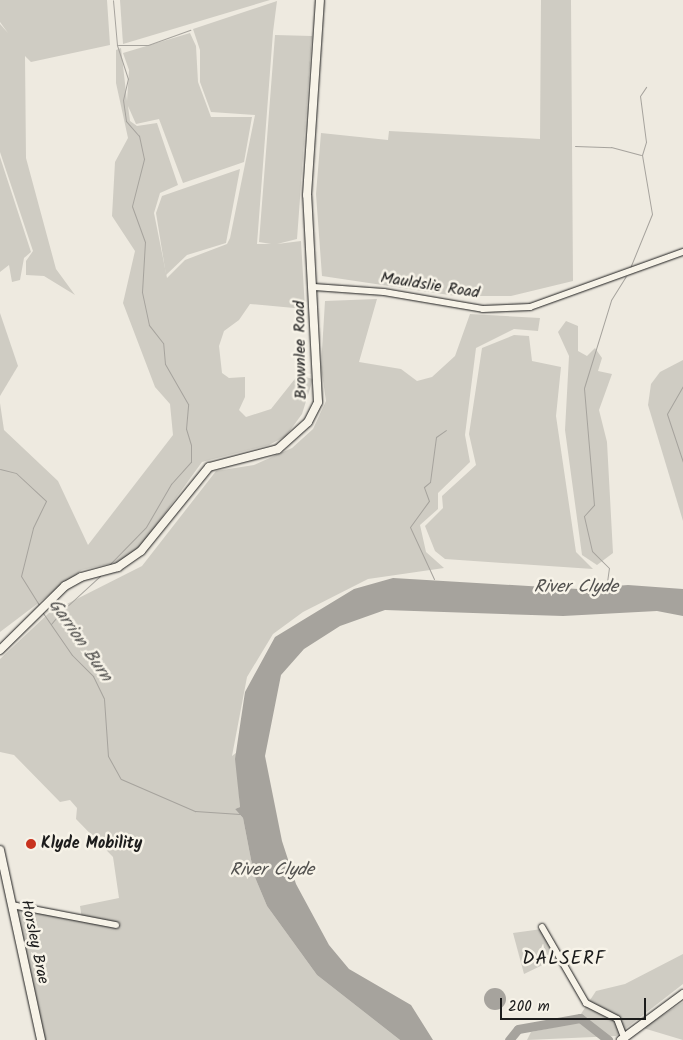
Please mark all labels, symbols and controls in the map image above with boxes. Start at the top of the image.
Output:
street label: Mauldslie Road [379,269,481,303]
street label: Brownlee Road [291,300,311,400]
water label: River Clyde [534,577,618,599]
water label: Garrion Burn [43,595,115,687]
place label: Klyde Mobility [41,834,142,854]
marker: Klyde Mobility [25,838,37,850]
water label: River Clyde [230,860,314,882]
street label: Horsley Brae [16,898,52,986]
district label: DALSERF [521,949,607,971]
scale bar [503,988,649,1020]
text: 200 m [508,995,550,1019]

